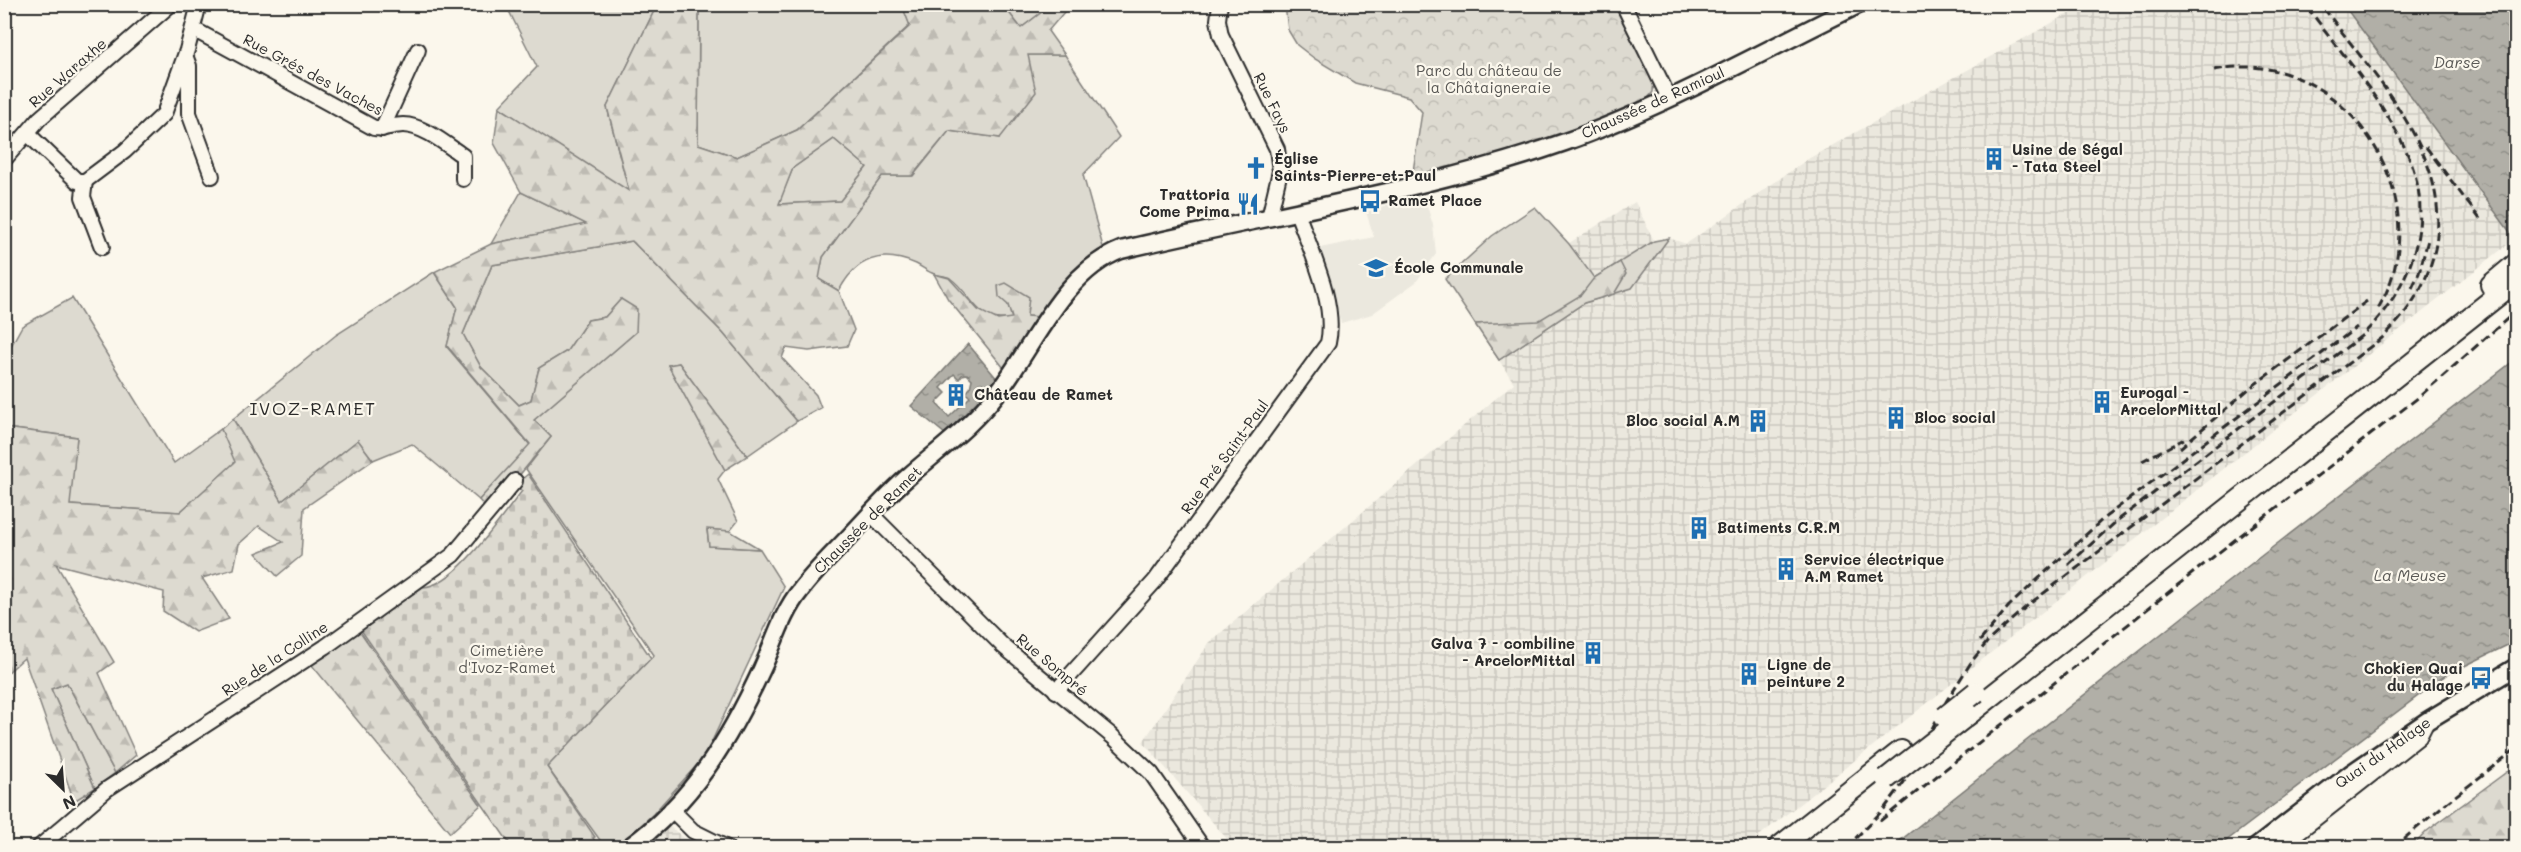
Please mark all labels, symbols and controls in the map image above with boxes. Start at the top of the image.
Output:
street label: Rue Grés des Vaches [240,29,387,120]
street label: Rue Waraxhe [24,33,110,112]
water label: Darse [2434,51,2480,72]
park label: Parc du château de la Châtaigneraie [1416,60,1562,97]
street label: Chaussée de Ramioul [1578,62,1727,143]
street label: Rue Fays [1250,69,1296,136]
place label: Usine de Ségal - Tata Steel [2012,139,2123,176]
building icon: Usine de Ségal - Tata Steel [1981,146,2007,172]
place label: Église Saints-Pierre-et-Paul [1274,148,1436,185]
church icon: Église Saints-Pierre-et-Paul [1243,155,1269,181]
place label: Trattoria Come Prima [1139,184,1230,221]
bus stop icon: Ramet Place [1357,188,1383,214]
place label: Ramet Place [1388,190,1482,210]
restaurant icon: Trattoria Come Prima [1235,191,1261,217]
school or university icon: École Communale [1363,255,1389,281]
place label: École Communale [1394,257,1524,277]
building icon: Château de Ramet [943,382,969,408]
place label: Eurogal - ArcelorMittal [2120,382,2221,419]
place label: Château de Ramet [974,384,1113,404]
building icon: Eurogal - ArcelorMittal [2089,389,2115,415]
street label: Rue Pré Saint-Paul [1176,395,1272,518]
district label: IVOZ-RAMET [249,396,377,420]
building icon: Bloc social [1883,405,1909,431]
place label: Bloc social [1914,407,1996,427]
building icon: Bloc social A.M [1745,408,1771,434]
place label: Bloc social A.M [1626,410,1740,430]
street label: Chaussée de Ramet [809,461,926,578]
building icon: Batiments C.R.M [1686,515,1712,541]
place label: Batiments C.R.M [1717,517,1840,537]
place label: Service électrique A.M Ramet [1804,549,1944,586]
building icon: Service électrique A.M Ramet [1773,556,1799,582]
water label: La Meuse [2374,564,2446,585]
street label: Rue de la Colline [218,616,331,700]
street label: Rue Sompré [1013,629,1093,700]
place label: Galva 7 - combiline - ArcelorMittal [1431,633,1575,670]
park label: Cimetière d'Ivoz-Ramet [458,640,556,677]
building icon: Galva 7 - combiline - ArcelorMittal [1580,640,1606,666]
place label: Ligne de peinture 2 [1767,654,1845,691]
place label: Chokier Quai du Halage [2364,658,2463,695]
building icon: Ligne de peinture 2 [1736,661,1762,687]
bus stop icon: Chokier Quai du Halage [2468,665,2494,691]
street label: Quai du Halage [2331,712,2434,793]
north arrow [33,759,93,819]
text: N [60,791,79,815]

